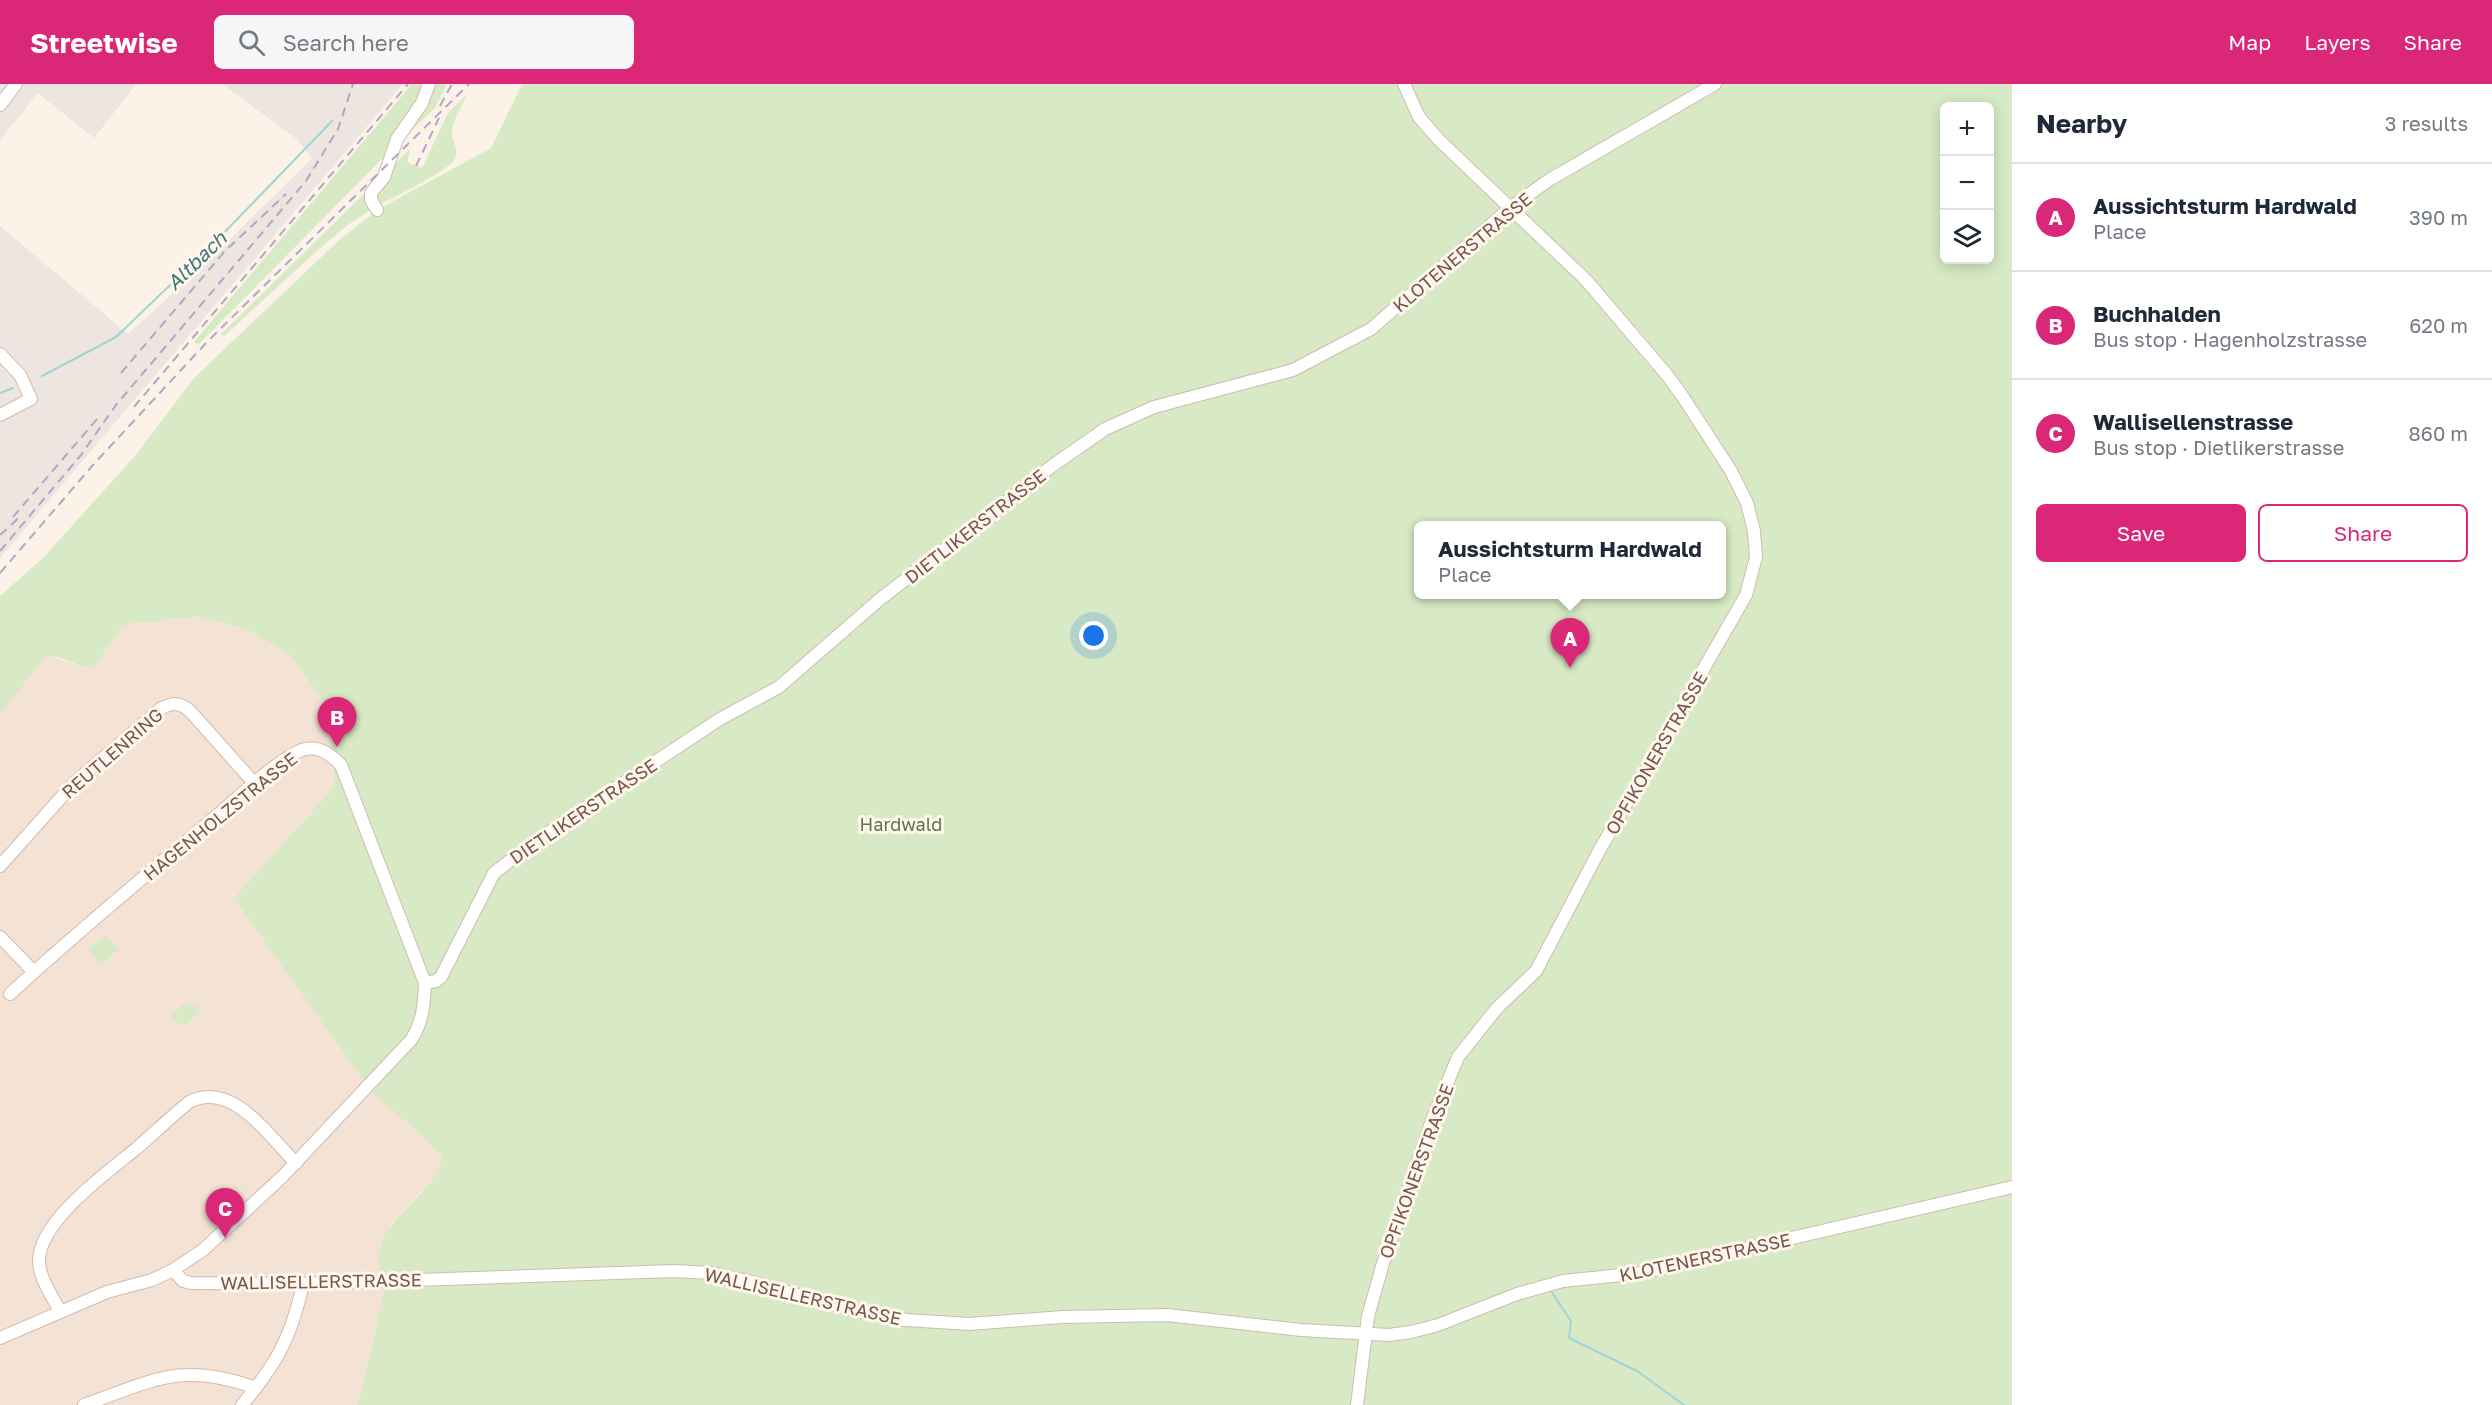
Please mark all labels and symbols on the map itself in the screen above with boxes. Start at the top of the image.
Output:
street label: KLOTENERSTRASSE [1388,187,1536,317]
water label: Altbach [161,225,231,294]
street label: DIETLIKERSTRASSE [900,464,1050,588]
pin: A [1550,618,1590,668]
your location [1079,621,1108,650]
street label: OPFIKONERSTRASSE [1600,668,1712,838]
pin: B [318,698,356,747]
street label: REUTLENRING [57,703,167,803]
street label: HAGENHOLZSTRASSE [139,747,301,885]
street label: DIETLIKERSTRASSE [505,754,661,868]
park label: Hardwald [860,813,942,835]
street label: OPFIKONERSTRASSE [1374,1081,1458,1261]
pin: C [206,1188,244,1238]
street label: KLOTENERSTRASSE [1617,1228,1793,1286]
street label: WALLISELLERSTRASSE [702,1263,904,1329]
street label: WALLISELLERSTRASSE [220,1268,422,1294]

